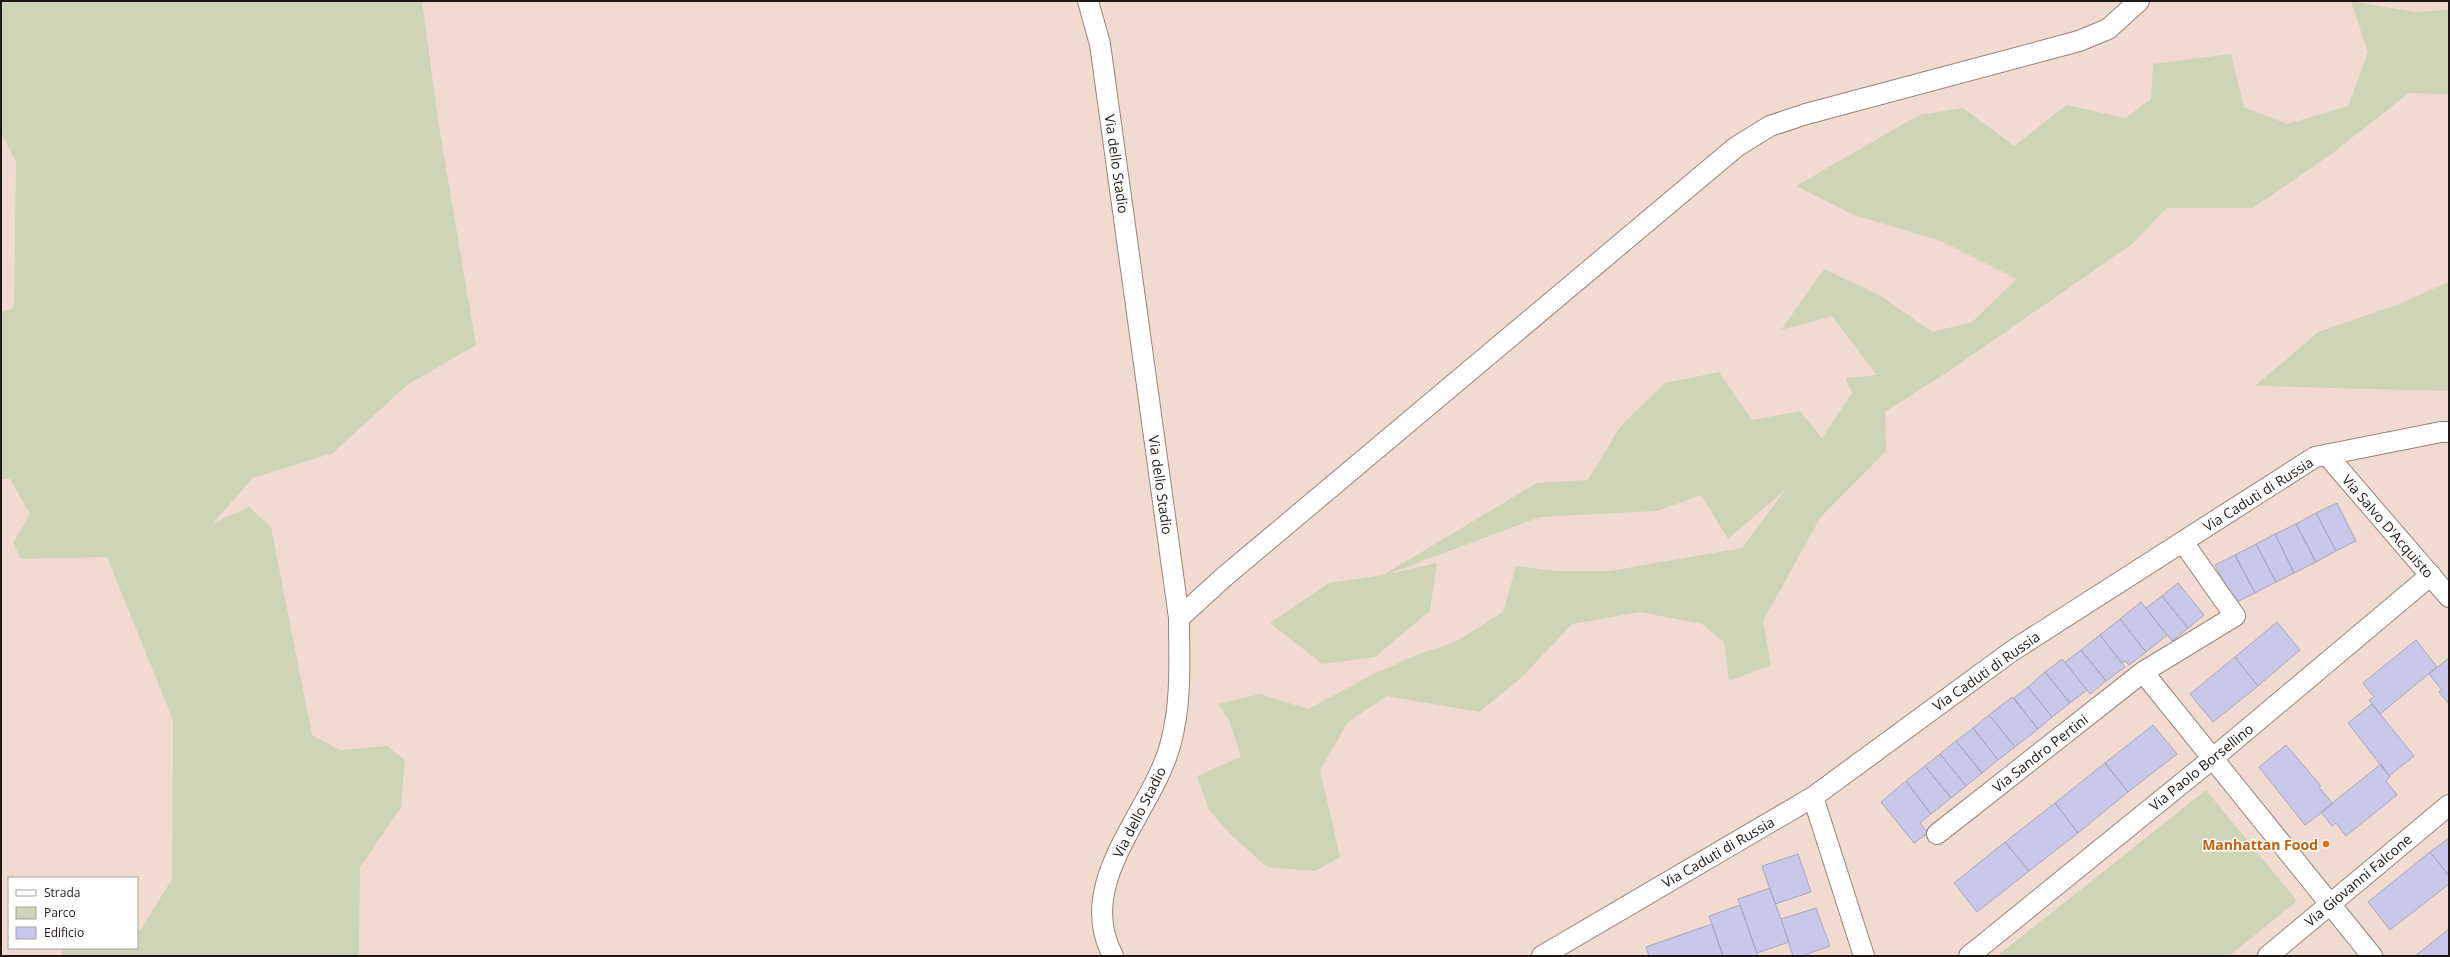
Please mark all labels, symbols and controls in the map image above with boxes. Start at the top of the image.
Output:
street label: Via dello Stadio [1101,113,1133,215]
street label: Via dello Stadio [1145,434,1177,536]
street label: Via Caduti di Russia [2199,452,2317,536]
street label: Via Salvo D'Acquisto [2338,470,2438,582]
street label: Via Caduti di Russia [1929,627,2043,715]
street label: Via Sandro Pertini [1988,710,2092,796]
street label: Via Paolo Borsellino [2145,719,2257,815]
street label: Via dello Stadio [1108,763,1170,861]
street label: Via Caduti di Russia [1658,812,1778,892]
street label: Via Giovanni Falcone [2300,829,2416,931]
place label: Manhattan Food [2202,835,2318,854]
marker: Manhattan Food [2321,839,2331,849]
legend [8,877,138,949]
text: Strada [44,884,80,901]
text: Parco [44,904,76,921]
text: Edificio [44,924,84,941]

